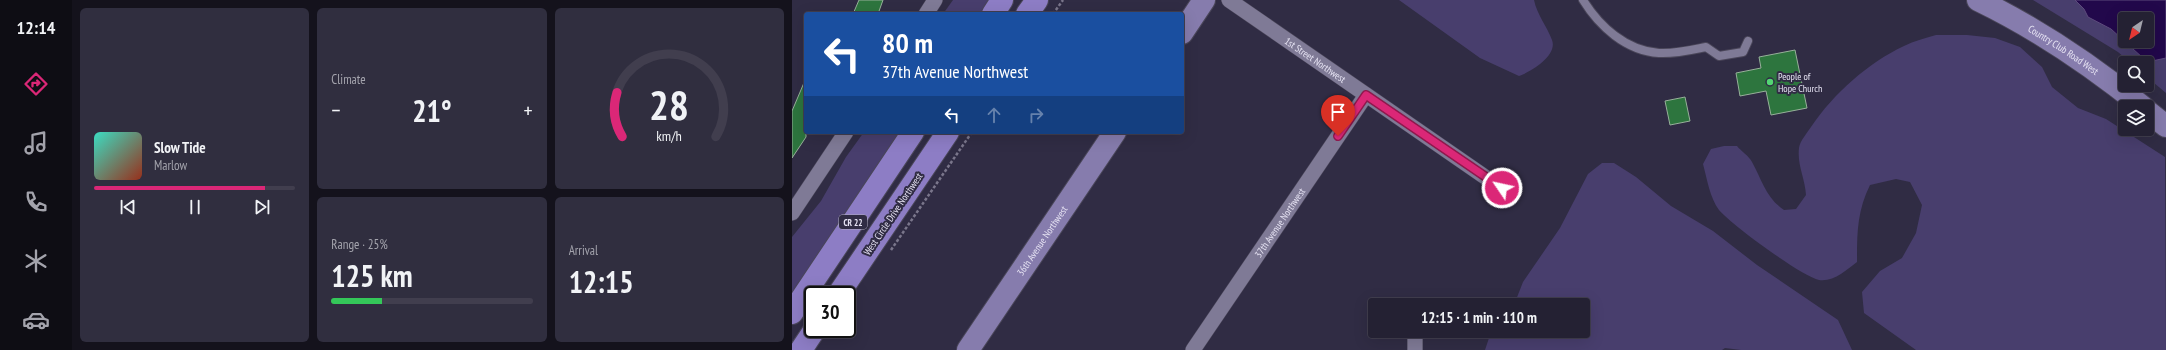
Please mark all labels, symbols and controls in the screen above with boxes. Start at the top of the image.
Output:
north arrow [2118,12,2154,48]
map controls [2118,12,2154,136]
text: 12:14 [17,16,55,39]
street label: Country Club Road West [2026,22,2102,78]
text: 80 m [882,24,933,61]
icon: left [816,28,868,80]
street label: 1st Street Northwest [1282,34,1349,86]
button: search [2118,56,2154,92]
text: 37th Avenue Northwest [882,60,1028,83]
icon: directions [22,70,50,98]
place label: People of Hope Church [1778,70,1822,95]
text: Climate [331,71,366,88]
text: 28 [649,77,689,130]
marker: People of Hope Church [1765,77,1775,87]
text: 21° [412,91,452,130]
pin [1321,95,1355,136]
text: − [331,96,340,124]
text: + [524,96,533,124]
button: layers [2118,100,2154,136]
icon: arrive [1327,101,1349,123]
icon: left [941,104,963,126]
icon: ahead [983,104,1005,126]
icon: right [1025,104,1047,126]
text: km/h [657,125,682,144]
icon: music [22,129,50,157]
text: Slow Tide [154,138,206,157]
text: Marlow [154,157,187,174]
position arrow [1481,167,1523,209]
street label: West Circle Drive Northwest [861,170,926,258]
street label: 37th Avenue Northwest [1251,185,1308,260]
icon: phone [22,188,50,216]
icon: previous [117,196,139,218]
icon: pause [184,196,206,218]
icon: next [251,196,273,218]
street label: 36th Avenue Northwest [1014,203,1070,278]
road number: CR 22 [839,215,867,229]
text: Range · 25% [331,236,388,253]
text: Arrival [569,242,598,259]
icon: climate [22,247,50,275]
text: 125 km [331,256,413,295]
text: 12:15 [569,262,634,301]
speed limit sign: 30 [804,286,856,338]
icon: car [22,306,50,334]
text: 12:15 · 1 min · 110 m [1421,308,1537,327]

